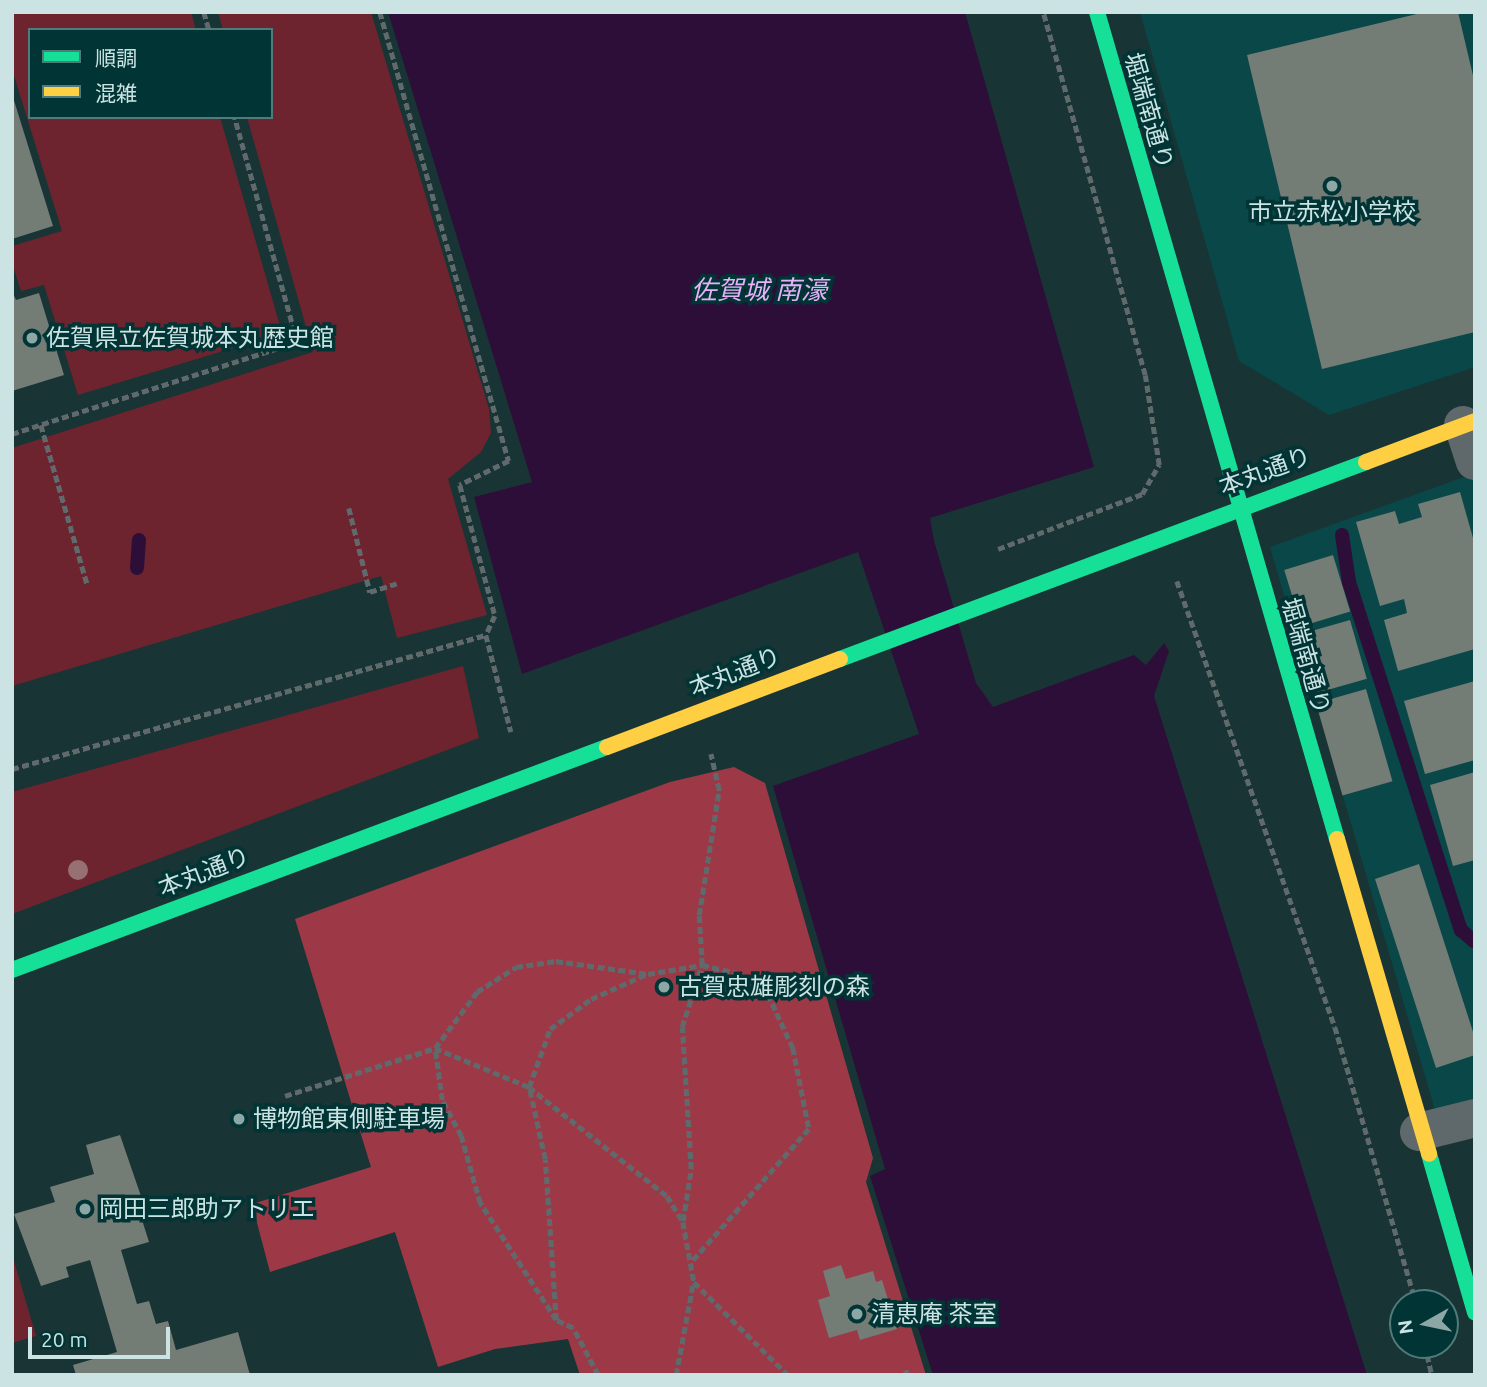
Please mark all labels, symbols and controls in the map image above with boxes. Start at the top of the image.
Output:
legend [28,28,273,119]
text: 順調 [95,46,137,70]
street label: 堀端南通り [1119,49,1179,173]
text: 混雑 [95,81,137,105]
marker: 市立赤松小学校 [1324,178,1340,194]
place label: 市立赤松小学校 [1248,198,1416,226]
water label: 佐賀城 南濠 [691,274,827,306]
place label: 佐賀県立佐賀城本丸歴史館 [46,324,334,352]
marker: 佐賀県立佐賀城本丸歴史館 [24,330,40,346]
street label: 本丸通り [1215,441,1315,501]
street label: 堀端南通り [1276,594,1336,718]
street label: 本丸通り [685,641,785,703]
street label: 本丸通り [154,841,254,903]
place label: 古賀忠雄彫刻の森 [678,973,870,1001]
marker: 古賀忠雄彫刻の森 [656,979,672,995]
place label: 博物館東側駐車場 [253,1105,445,1133]
marker: 博物館東側駐車場 [231,1111,247,1127]
place label: 岡田三郎助アトリエ [99,1195,315,1223]
marker: 岡田三郎助アトリエ [77,1201,93,1217]
north arrow [1389,1289,1459,1359]
place label: 清恵庵 茶室 [871,1300,996,1328]
marker: 清恵庵 茶室 [849,1306,865,1322]
scale bar [32,1314,173,1358]
text: N [1393,1318,1417,1336]
text: 20 m [41,1327,88,1351]

